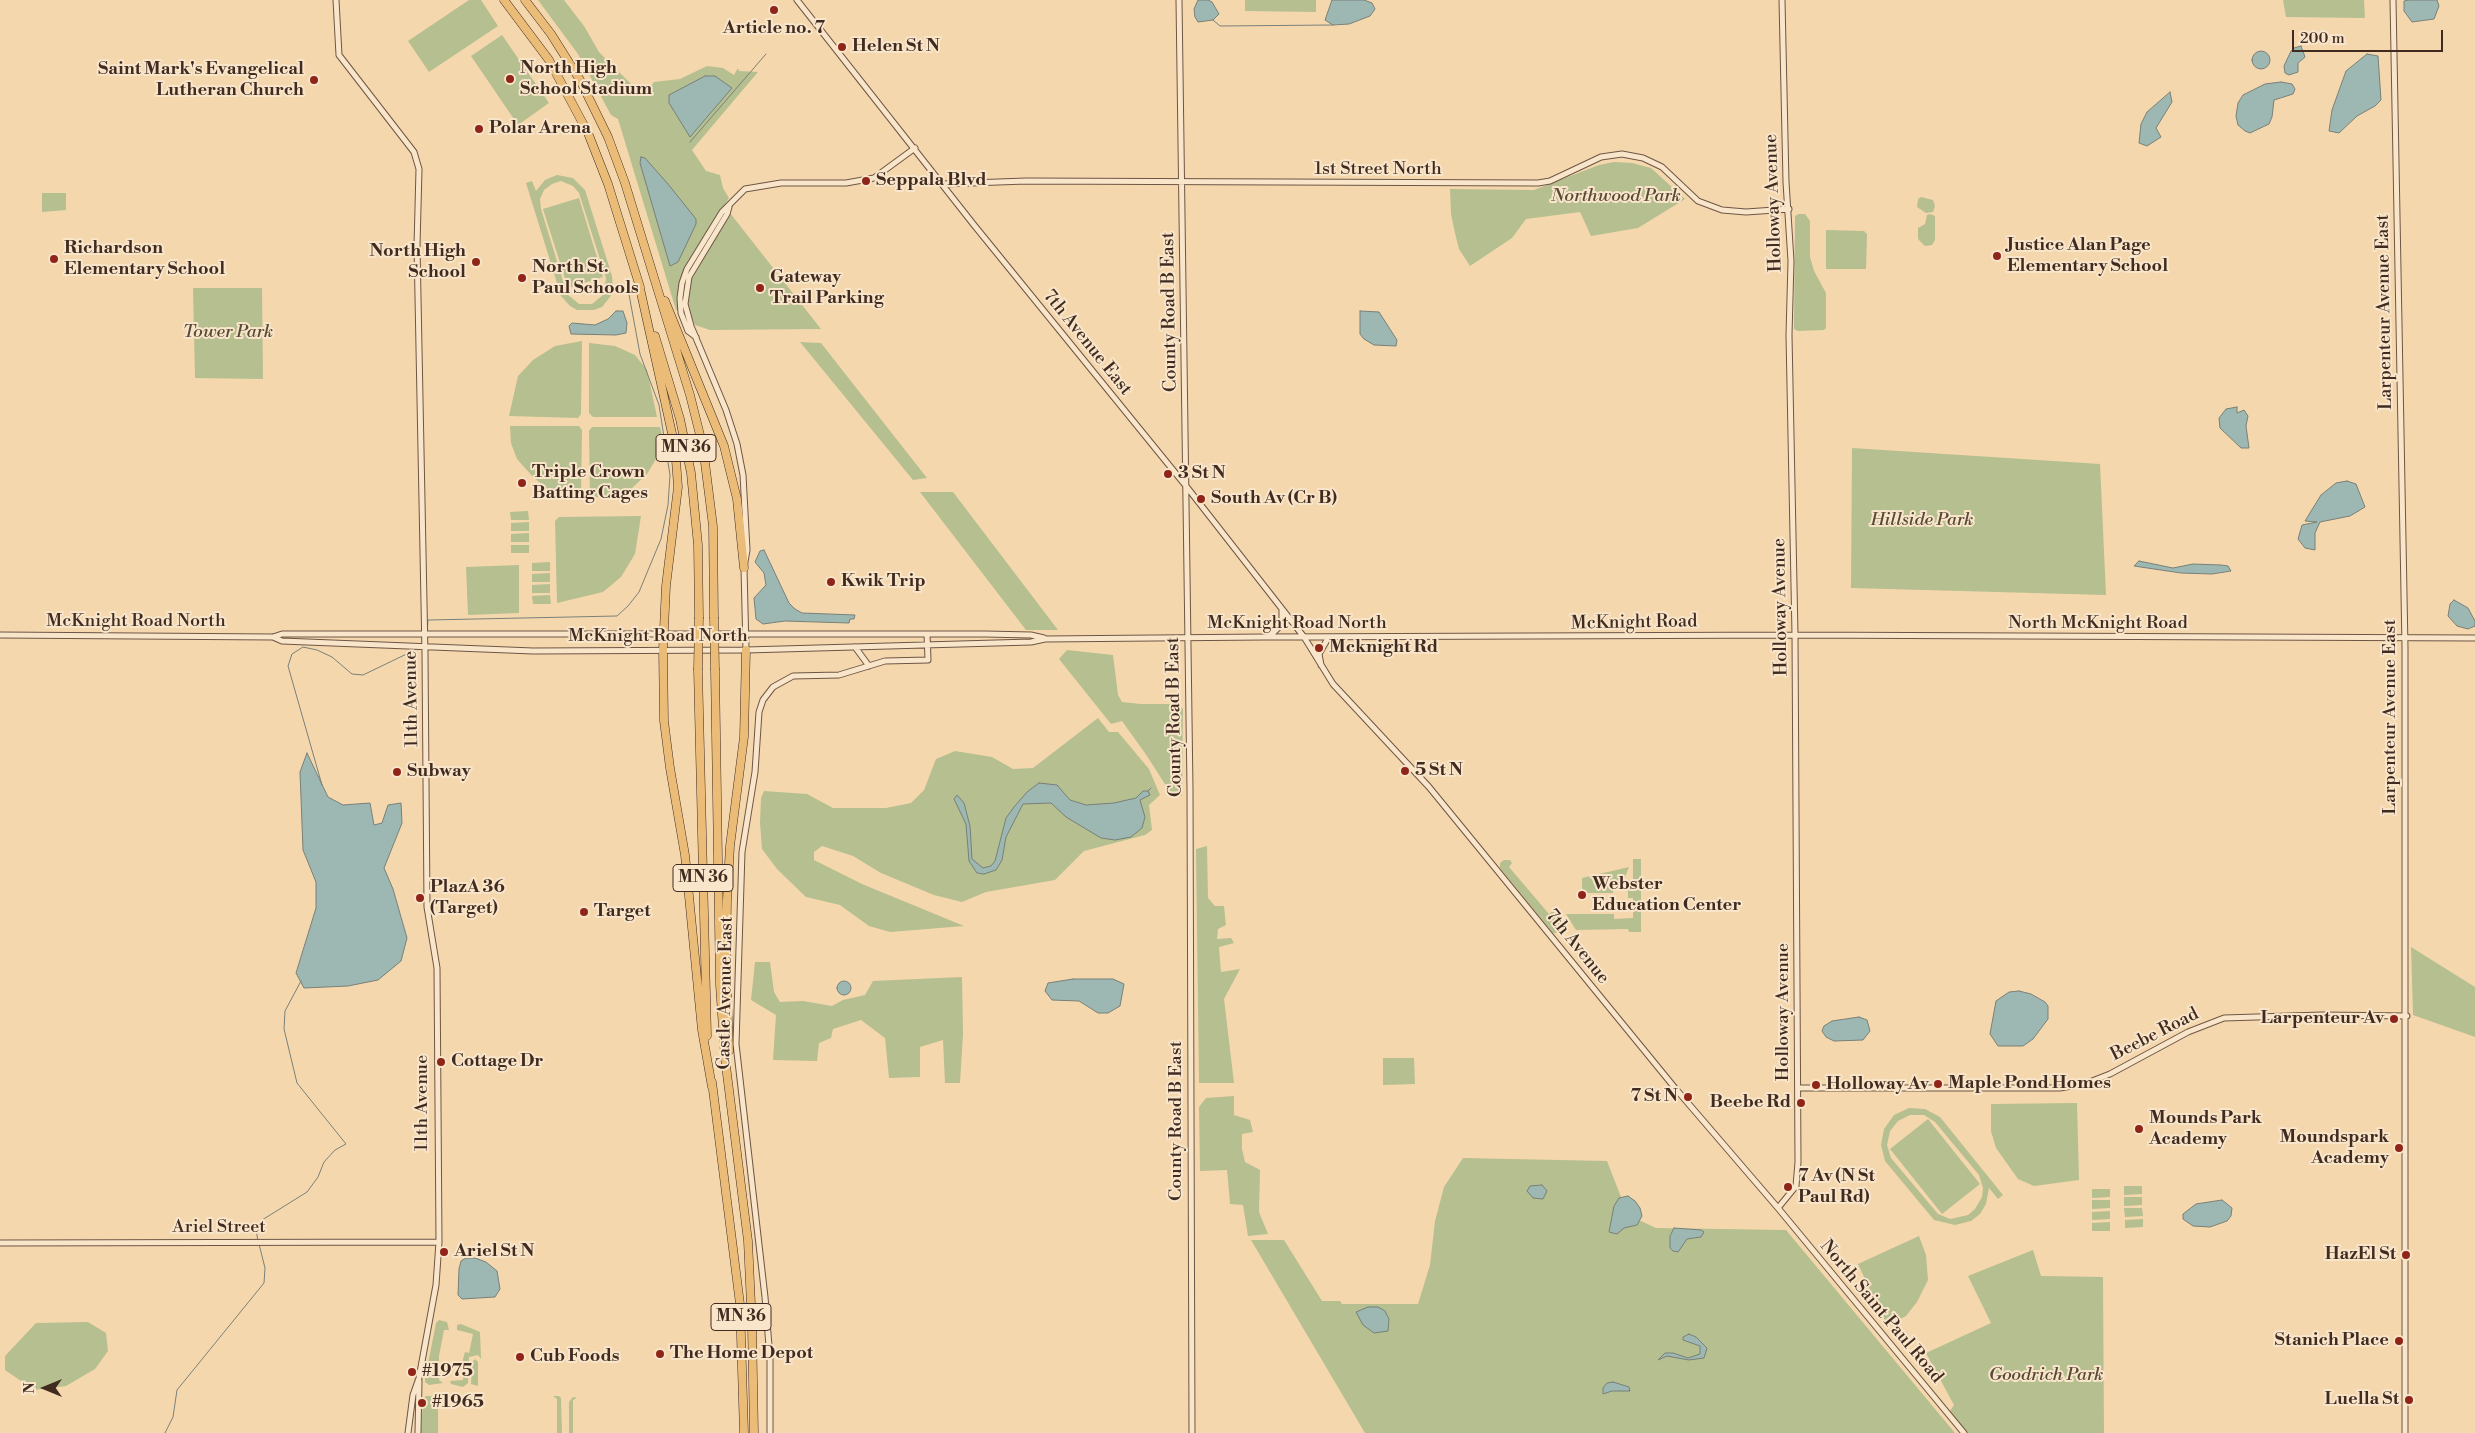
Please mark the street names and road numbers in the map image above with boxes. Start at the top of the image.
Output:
street label: Holloway Avenue [1761,134,1787,272]
street label: 1st Street North [1314,159,1442,181]
street label: Larpenteur Avenue East [2372,214,2398,410]
street label: County Road B East [1158,232,1182,392]
street label: 7th Avenue East [1038,286,1136,400]
road number: MN 36 [656,434,716,462]
street label: Holloway Avenue [1769,538,1793,676]
street label: McKnight Road North [46,611,226,633]
street label: McKnight Road [1570,611,1698,635]
street label: McKnight Road North [1207,613,1387,635]
street label: North McKnight Road [2008,613,2188,635]
street label: Larpenteur Avenue East [2380,619,2402,815]
street label: McKnight Road North [568,626,748,648]
street label: County Road B East [1163,637,1187,797]
street label: 11th Avenue [400,651,424,747]
road number: MN 36 [673,864,733,891]
street label: 7th Avenue [1540,905,1614,989]
street label: Castle Avenue East [714,916,738,1070]
street label: Holloway Avenue [1773,943,1795,1081]
street label: Beebe Road [2107,1004,2203,1066]
street label: County Road B East [1166,1041,1188,1201]
street label: 11th Avenue [412,1055,434,1151]
street label: Ariel Street [172,1217,266,1239]
street label: North Saint Paul Road [1815,1236,1947,1388]
road number: MN 36 [711,1304,771,1330]

